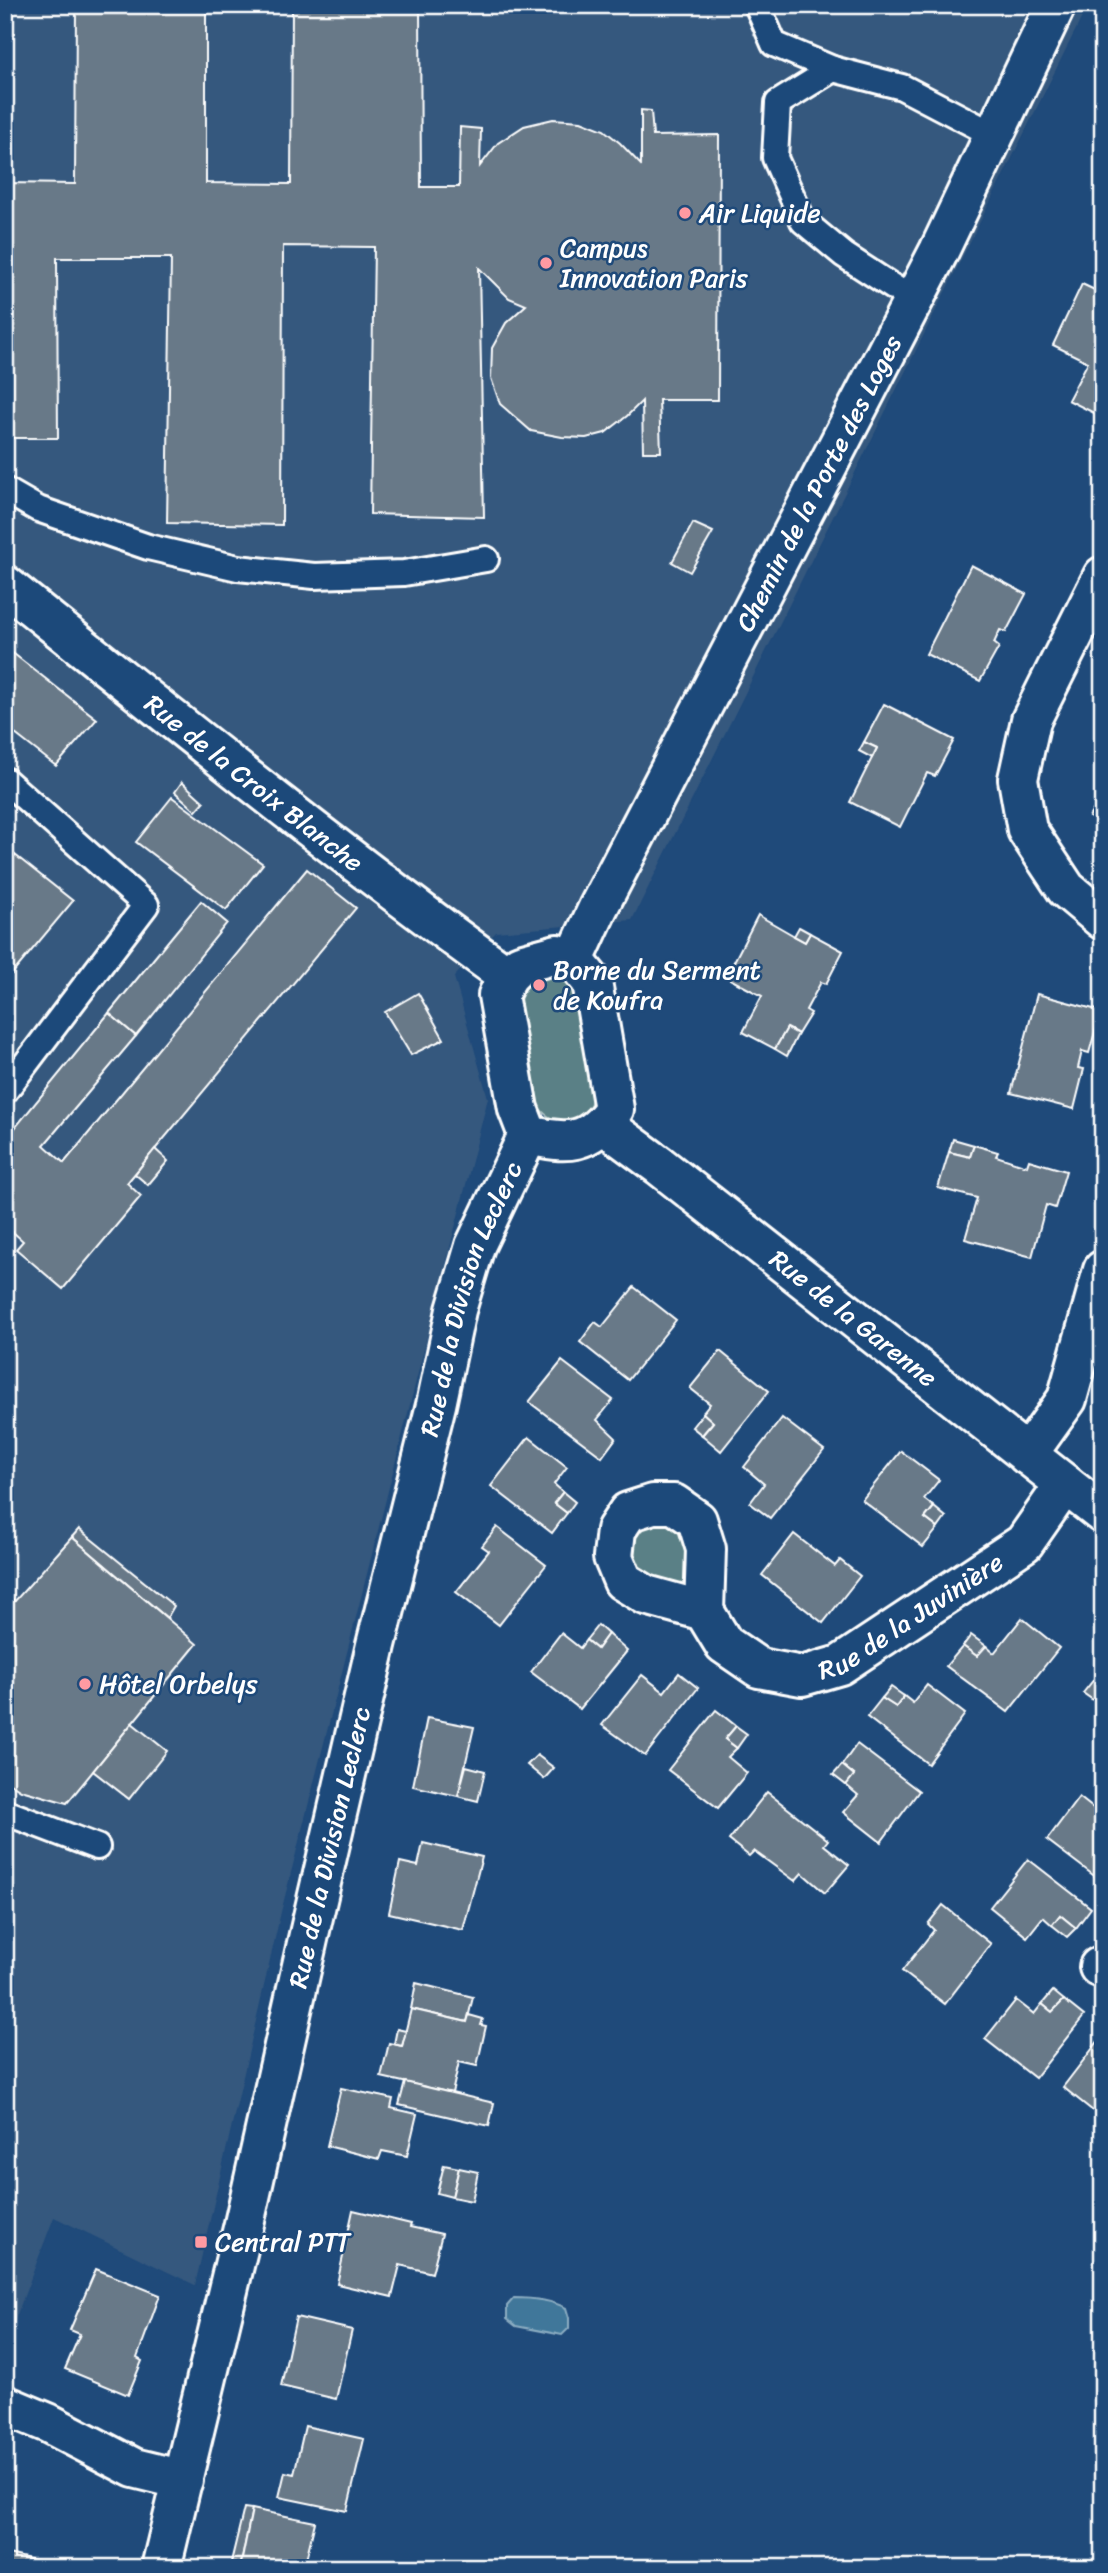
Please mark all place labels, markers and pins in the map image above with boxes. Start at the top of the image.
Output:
place label: Air Liquide [698,190,821,236]
marker: Air Liquide [677,205,693,221]
place label: Campus Innovation Paris [559,225,749,301]
marker: Campus Innovation Paris [538,255,554,271]
place label: Borne du Serment de Koufra [553,947,761,1023]
marker: Borne du Serment de Koufra [531,977,547,993]
place label: Hôtel Orbelys [99,1661,258,1707]
marker: Hôtel Orbelys [77,1676,93,1692]
place label: Central PTT [215,2219,352,2265]
marker: Central PTT [193,2234,209,2250]

